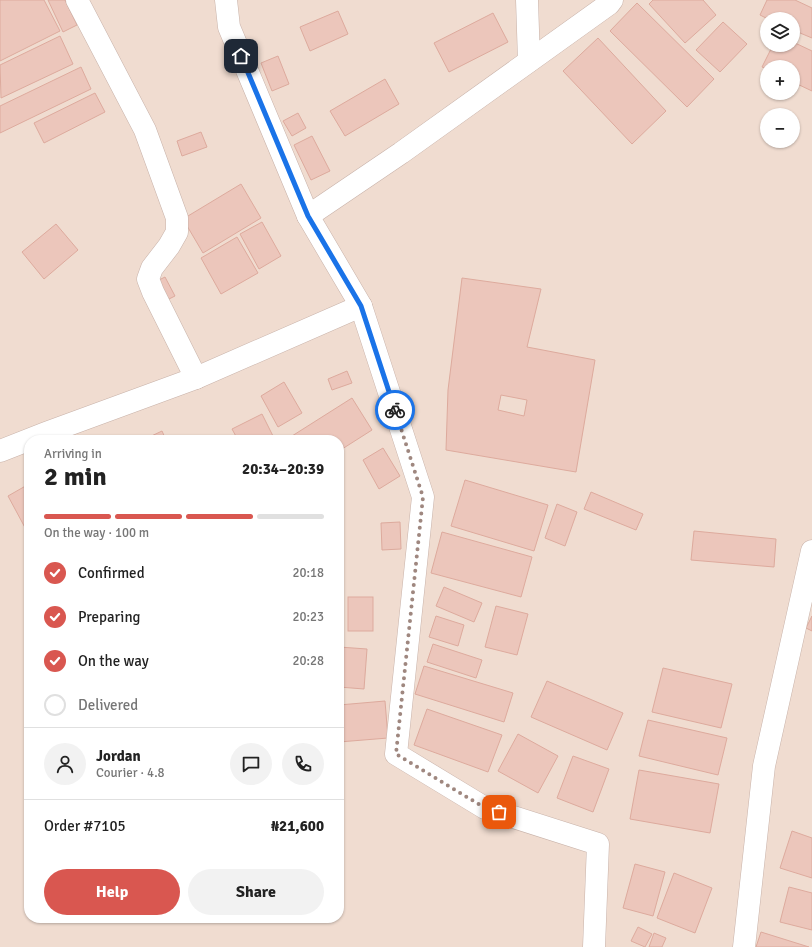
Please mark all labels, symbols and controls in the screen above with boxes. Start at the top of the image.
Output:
map controls [760,12,800,148]
button: layers [760,12,800,52]
pin [224,39,258,73]
icon: home [230,45,252,67]
button: + [760,60,800,100]
button: − [760,108,800,148]
courier [375,390,415,430]
icon: bike [384,399,406,421]
text: Arriving in [44,446,102,462]
text: 20:34–20:39 [242,460,324,478]
text: 2 min [44,461,107,493]
text: On the way · 100 m [44,525,149,541]
icon: check [44,562,66,584]
text: Confirmed [78,564,145,582]
text: 20:18 [292,565,324,581]
icon: check [44,606,66,628]
text: Preparing [78,608,141,626]
text: 20:23 [292,609,324,625]
icon: check [44,650,66,672]
text: On the way [78,652,149,670]
text: 20:28 [292,653,324,669]
text: Delivered [78,696,138,714]
button: person [44,743,86,785]
button: chat [230,743,272,785]
button: phone [282,743,324,785]
text: Jordan [96,747,141,765]
text: Courier · 4.8 [96,765,165,781]
pin [482,795,516,829]
icon: bag [488,801,510,823]
text: Order #7105 [44,817,126,835]
text: ₦21,600 [271,817,324,835]
button: Help [44,869,180,915]
button: Share [188,869,324,915]

